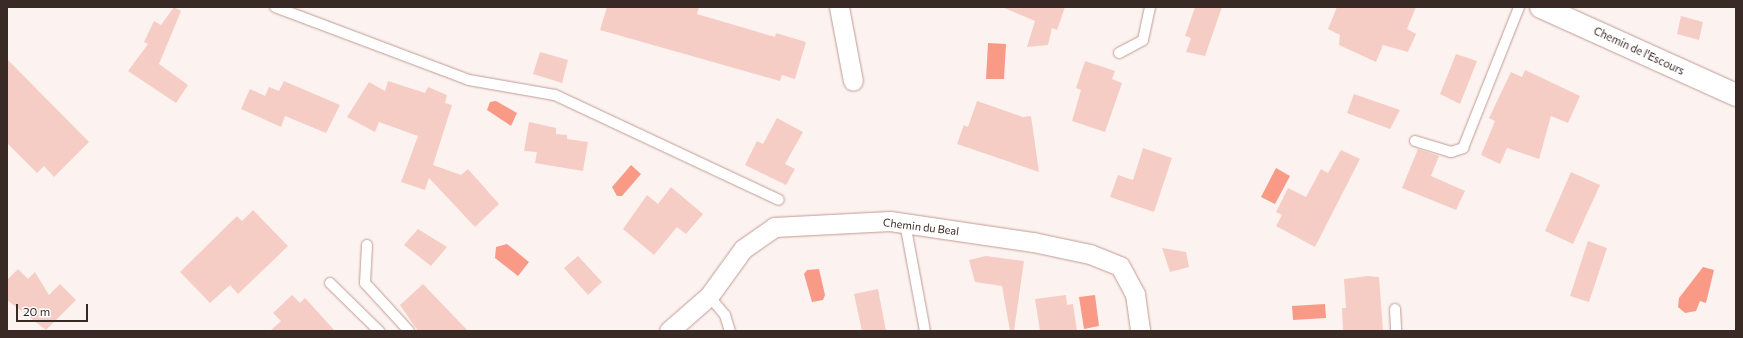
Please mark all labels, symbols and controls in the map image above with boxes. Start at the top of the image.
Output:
street label: Chemin de l'Escours [1592,24,1686,78]
street label: Chemin du Beal [882,216,960,238]
scale bar [18,296,90,322]
text: 20 m [23,304,50,318]

